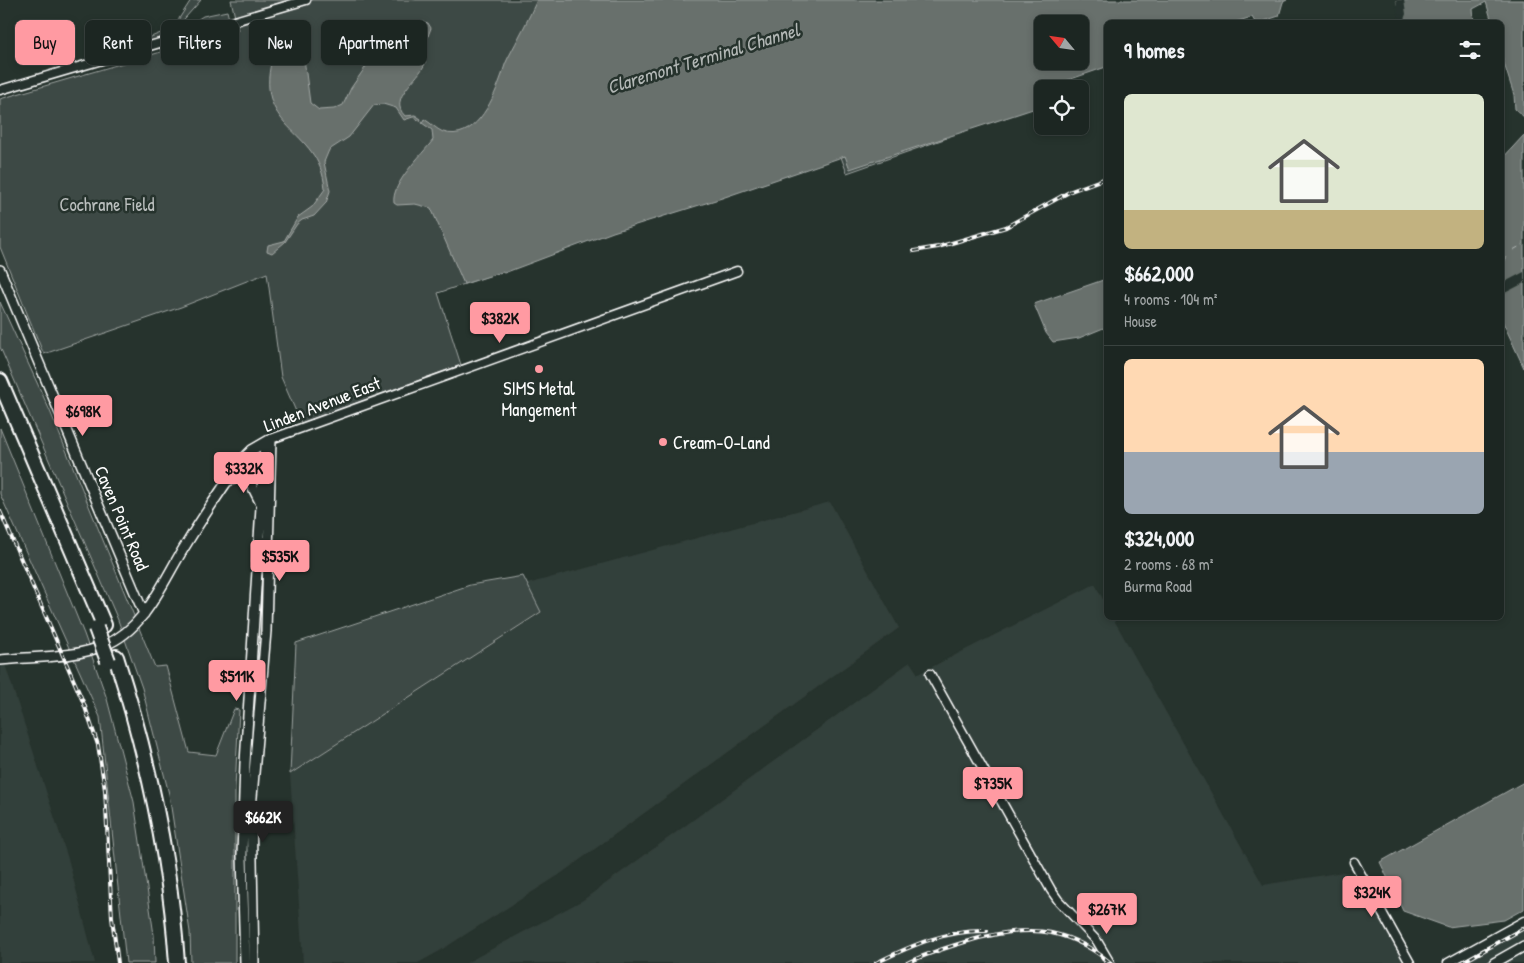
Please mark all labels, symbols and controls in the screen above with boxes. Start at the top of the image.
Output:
north arrow [1034,15,1089,70]
map controls [1034,15,1089,135]
water label: Claremont Terminal Channel [604,16,803,100]
chip: Buy [15,20,75,65]
chip: Rent [85,20,151,65]
chip: Filters [161,20,239,65]
chip: New [249,20,311,65]
chip: Apartment [321,20,427,65]
text: 9 homes [1124,36,1185,65]
icon: filters [1456,36,1484,64]
button: locate [1034,80,1089,135]
icon: home [1259,126,1349,216]
park label: Cochrane Field [60,192,154,217]
text: $662,000 [1124,259,1194,288]
text: 4 rooms · 104 m² [1124,288,1218,310]
pin: $382K [465,302,535,344]
text: $382K [481,307,519,329]
text: House [1124,310,1157,332]
marker: SIMS Metal Mangement [533,363,545,375]
street label: Linden Avenue East [260,370,385,438]
place label: SIMS Metal Mangement [502,376,577,422]
icon: home [1259,392,1349,482]
pin: $698K [48,394,118,437]
text: $698K [65,400,101,422]
place label: Cream-O-Land [673,430,770,455]
marker: Cream-O-Land [657,436,669,448]
pin: $332K [209,452,279,494]
text: $332K [225,457,263,479]
street label: Caven Point Road [89,462,155,574]
text: $324,000 [1124,524,1194,553]
pin: $535K [245,540,315,582]
text: $535K [261,545,299,567]
text: 2 rooms · 68 m² [1124,553,1213,575]
text: Burma Road [1124,575,1192,597]
pin: $511K [202,660,272,702]
text: $511K [220,665,254,687]
pin: $735K [958,766,1028,809]
text: $735K [974,772,1012,794]
pin: $662K [228,800,298,843]
text: $662K [245,806,281,828]
pin: $324K [1337,876,1407,918]
text: $324K [1353,881,1391,903]
pin: $267K [1072,892,1142,935]
text: $267K [1088,898,1126,920]

